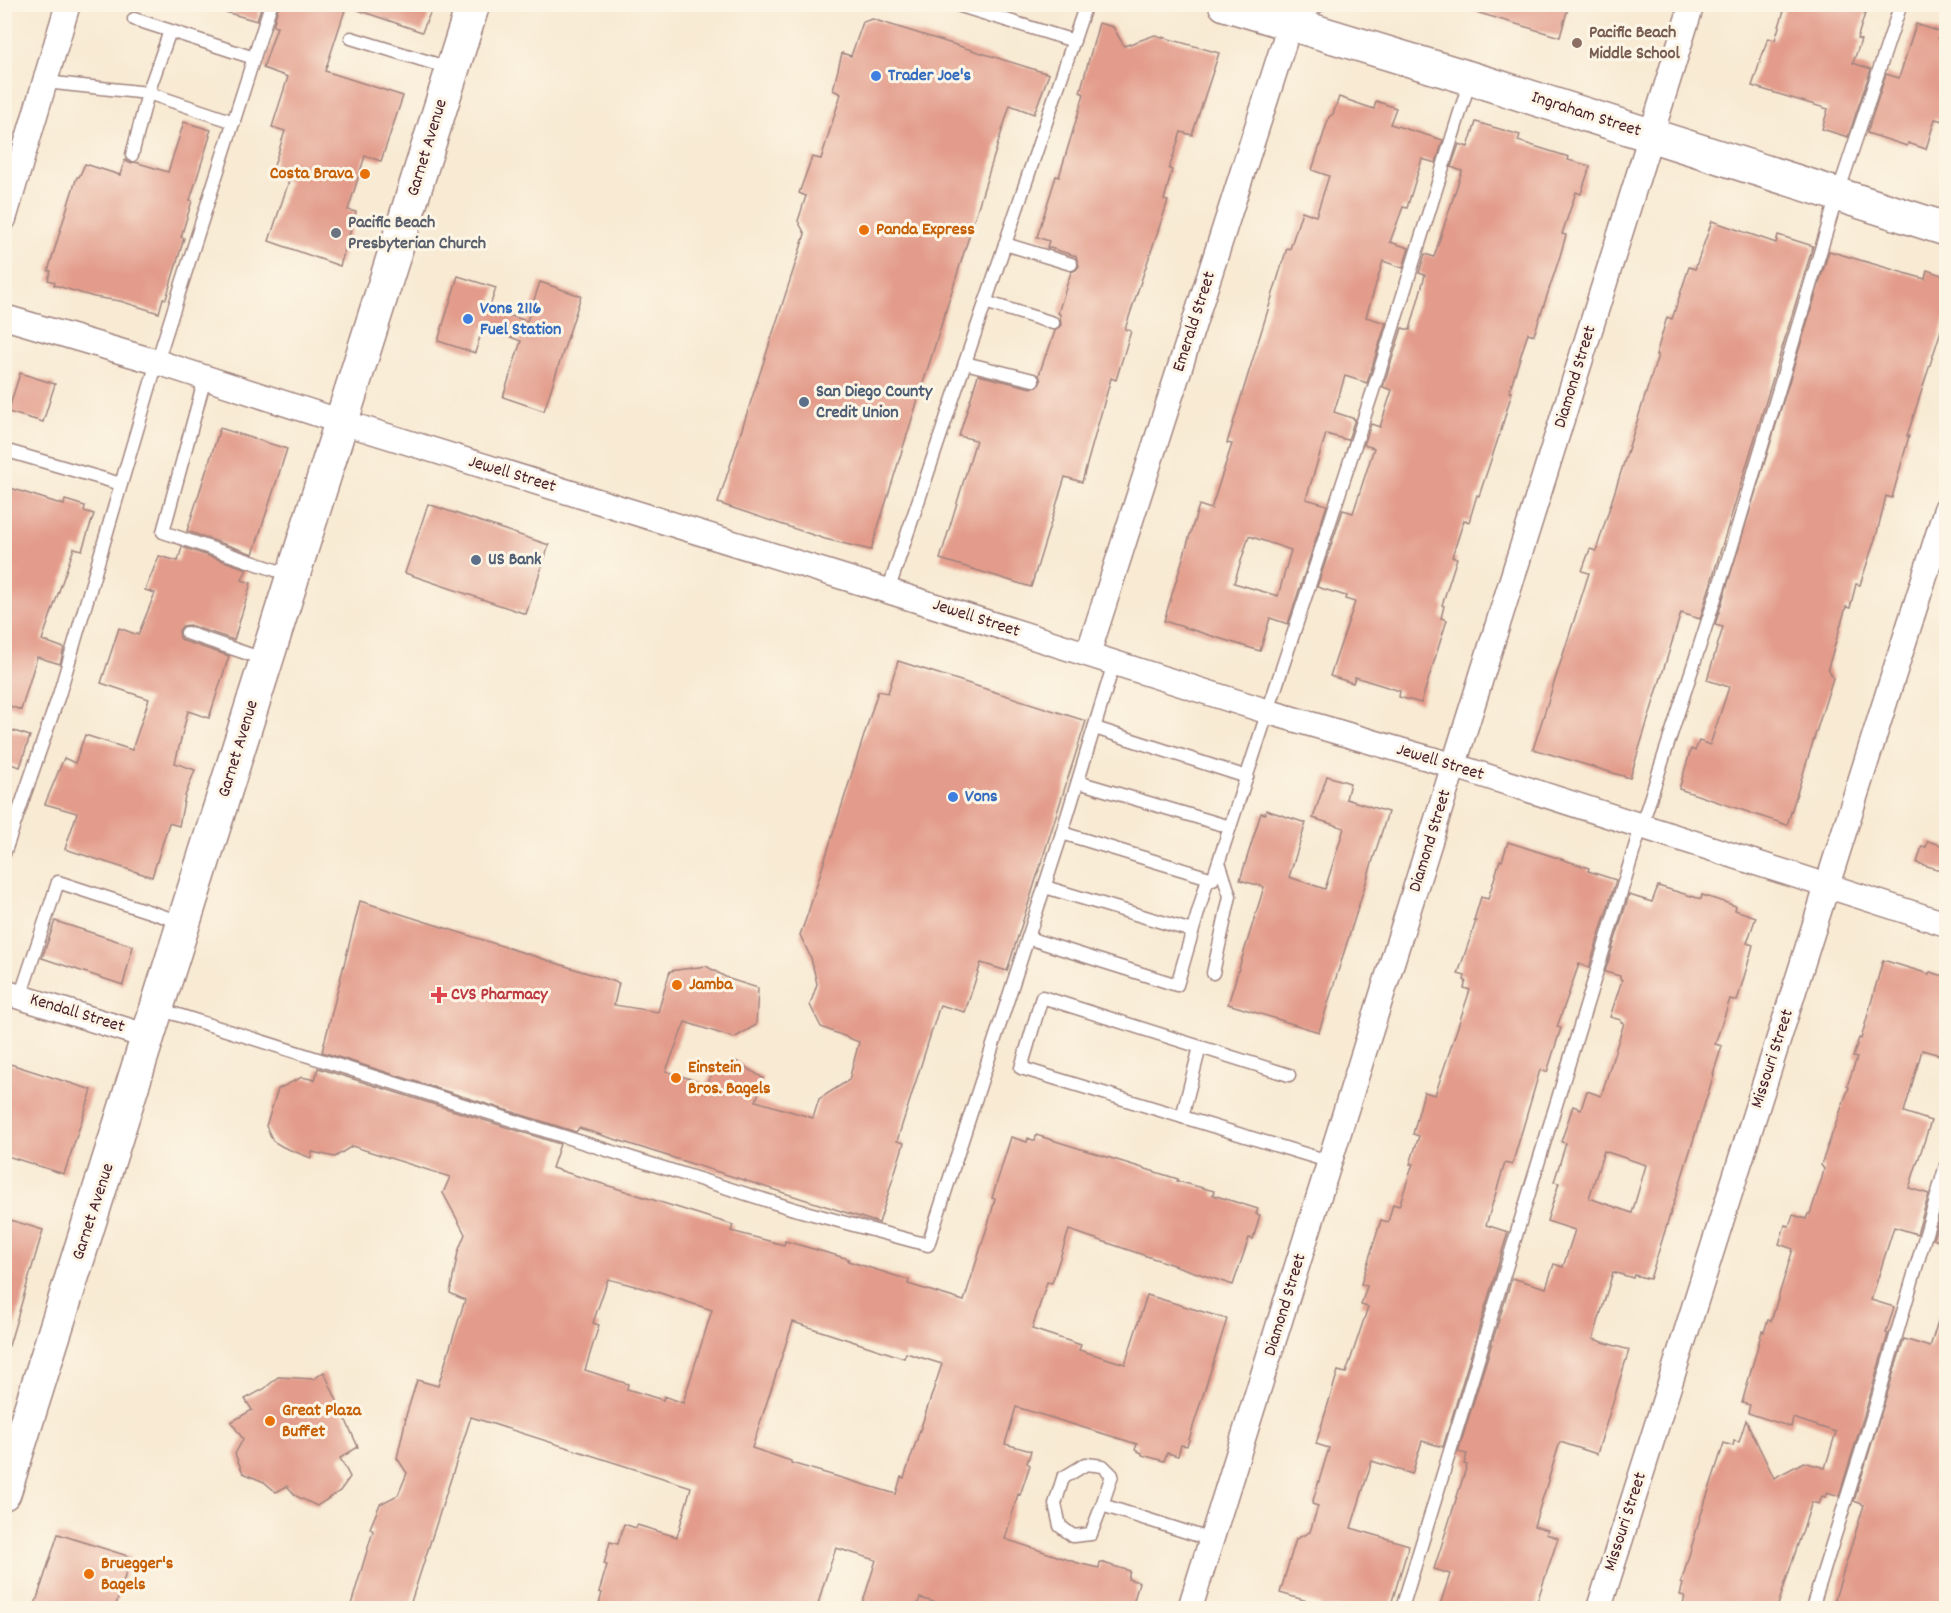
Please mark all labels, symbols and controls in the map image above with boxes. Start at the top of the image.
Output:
place label: Pacific Beach Middle School [1589,21,1680,67]
marker: Pacific Beach Middle School [1570,36,1584,50]
place label: Trader Joe's [888,64,972,89]
marker: Trader Joe's [869,69,883,83]
street label: Ingraham Street [1528,86,1644,145]
street label: Garnet Avenue [401,96,455,200]
place label: Costa Brava [270,162,354,187]
marker: Costa Brava [358,167,372,181]
place label: Pacific Beach Presbyterian Church [348,211,486,257]
place label: Panda Express [876,218,975,243]
marker: Panda Express [857,223,871,237]
marker: Pacific Beach Presbyterian Church [329,226,343,240]
street label: Emerald Street [1167,268,1223,375]
place label: Vons 2116 Fuel Station [480,297,561,343]
marker: Vons 2116 Fuel Station [461,312,475,326]
street label: Diamond Street [1549,322,1604,431]
place label: San Diego County Credit Union [816,380,933,426]
marker: San Diego County Credit Union [797,395,811,409]
street label: Jewell Street [465,450,559,500]
place label: US Bank [488,548,542,573]
marker: US Bank [469,553,483,567]
street label: Jewell Street [929,593,1023,645]
street label: Garnet Avenue [212,697,266,801]
street label: Jewell Street [1393,738,1487,788]
place label: Vons [965,785,998,810]
street label: Diamond Street [1404,786,1459,895]
marker: Vons [946,790,960,804]
place label: Jamba [689,973,733,998]
marker: Jamba [670,978,684,992]
place label: CVS Pharmacy [451,983,548,1008]
street label: Kendall Street [27,988,128,1040]
marker: CVS Pharmacy [432,988,446,1002]
street label: Missouri Street [1745,1006,1801,1112]
place label: Einstein Bros. Bagels [688,1056,771,1102]
marker: Einstein Bros. Bagels [669,1071,683,1085]
street label: Garnet Avenue [67,1160,121,1264]
street label: Diamond Street [1259,1250,1314,1359]
place label: Great Plaza Buffet [282,1399,362,1445]
marker: Great Plaza Buffet [263,1414,277,1428]
street label: Missouri Street [1598,1469,1654,1575]
place label: Bruegger's Bagels [101,1552,174,1598]
marker: Bruegger's Bagels [82,1567,96,1581]

